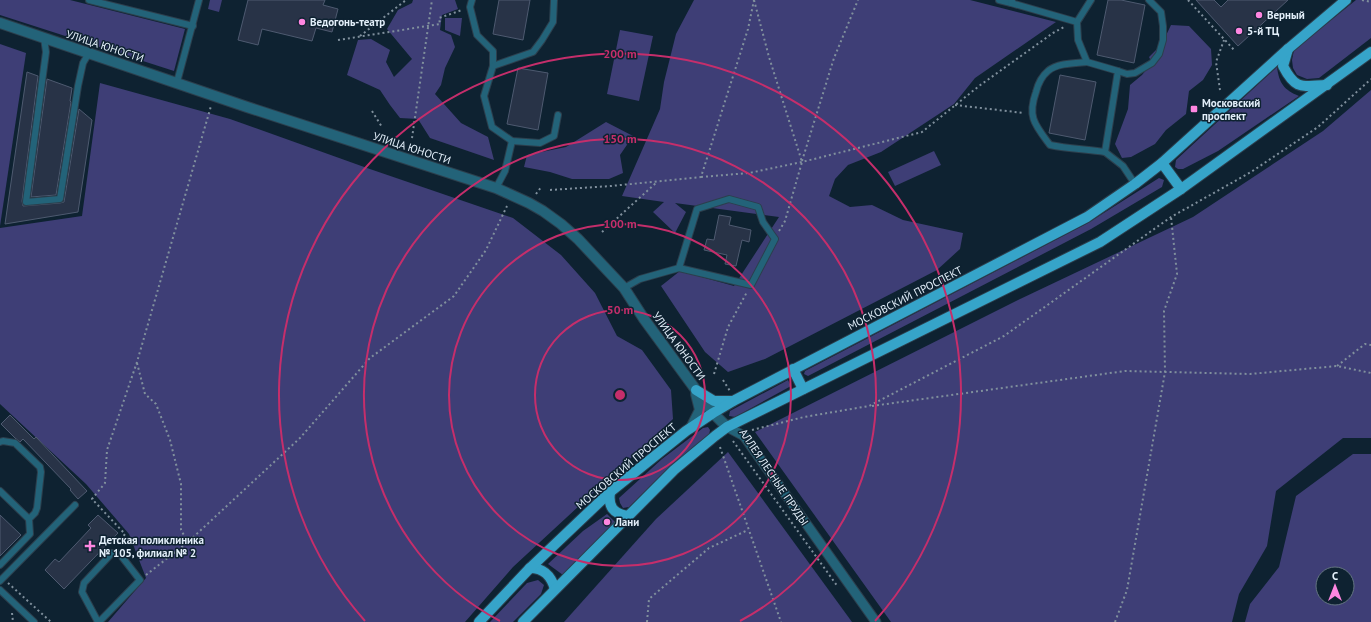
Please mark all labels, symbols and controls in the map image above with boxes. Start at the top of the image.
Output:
place label: Верный [1267,8,1305,22]
marker: Верный [1254,10,1264,20]
place label: Ведогонь-театр [310,15,385,29]
marker: Ведогонь-театр [297,17,307,27]
place label: 5-й ТЦ [1247,24,1280,38]
marker: 5-й ТЦ [1234,26,1244,36]
street label: УЛИЦА ЮНОСТИ [64,27,146,65]
text: 200 m [603,46,637,61]
place label: Московский проспект [1202,96,1260,123]
marker: Московский проспект [1189,104,1199,114]
street label: УЛИЦА ЮНОСТИ [371,129,453,167]
text: 150 m [603,131,637,146]
text: 100 m [603,216,637,231]
street label: МОСКОВСКИЙ ПРОСПЕКТ [845,263,965,333]
text: 50 m [607,302,633,317]
street label: УЛИЦА ЮНОСТИ [650,309,708,383]
centre of rings [613,388,627,402]
street label: МОСКОВСКИЙ ПРОСПЕКТ [573,420,679,512]
street label: АЛЛЕЯ ЛЕСНЫЕ ПРУДЫ [736,426,812,528]
place label: Лани [614,515,639,529]
marker: Лани [602,517,612,527]
place label: Детская поликлиника № 105, филиал № 2 [99,533,204,560]
marker: Детская поликлиника № 105, филиал № 2 [84,540,96,552]
north arrow [1315,566,1355,606]
text: С [1332,569,1338,583]

